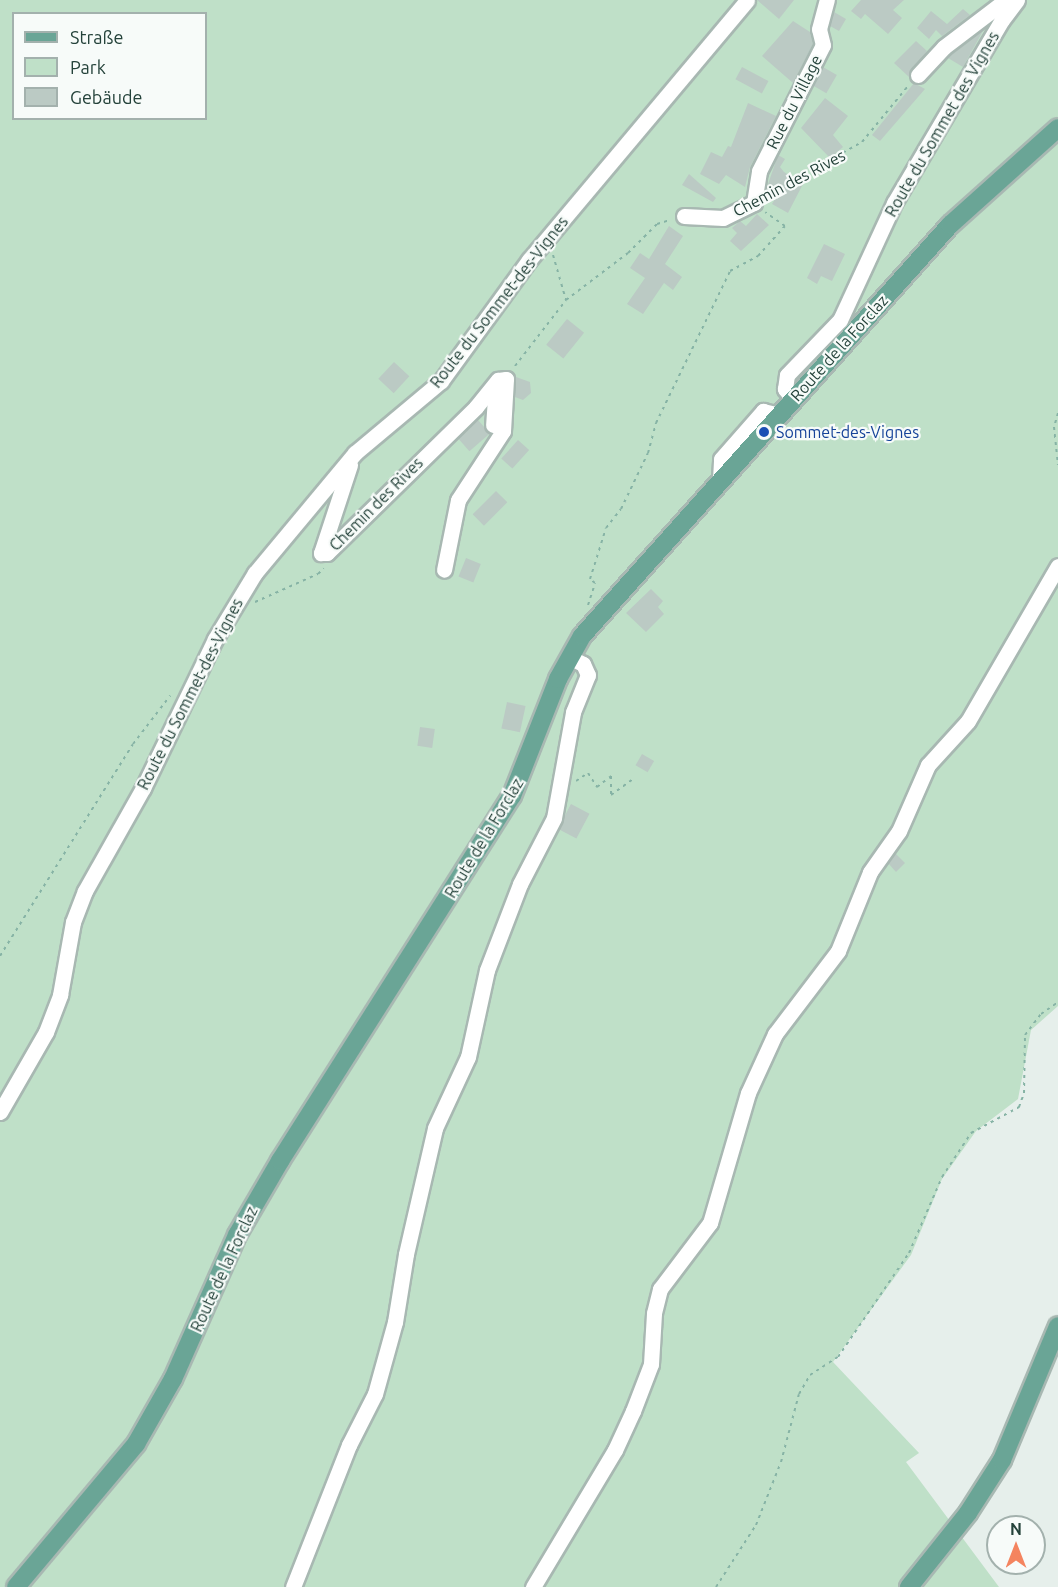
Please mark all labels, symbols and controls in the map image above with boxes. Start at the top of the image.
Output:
legend [12,12,207,120]
text: Straße [70,27,123,47]
street label: Route du Sommet des Vignes [881,28,1003,220]
street label: Rue du Village [762,52,826,152]
text: Park [70,57,106,77]
text: Gebäude [70,87,142,107]
street label: Chemin des Rives [730,145,848,221]
street label: Route du Sommet-des-Vignes [426,212,572,392]
street label: Route de la Forclaz [786,291,892,405]
place label: Sommet-des-Vignes [776,422,919,442]
marker: Sommet-des-Vignes [757,425,771,439]
street label: Chemin des Rives [325,453,427,555]
street label: Route du Sommet-des-Vignes [133,595,247,793]
street label: Route de la Forclaz [441,775,527,901]
street label: Route de la Forclaz [187,1203,261,1335]
north arrow [986,1515,1046,1575]
text: N [1010,1520,1022,1538]

